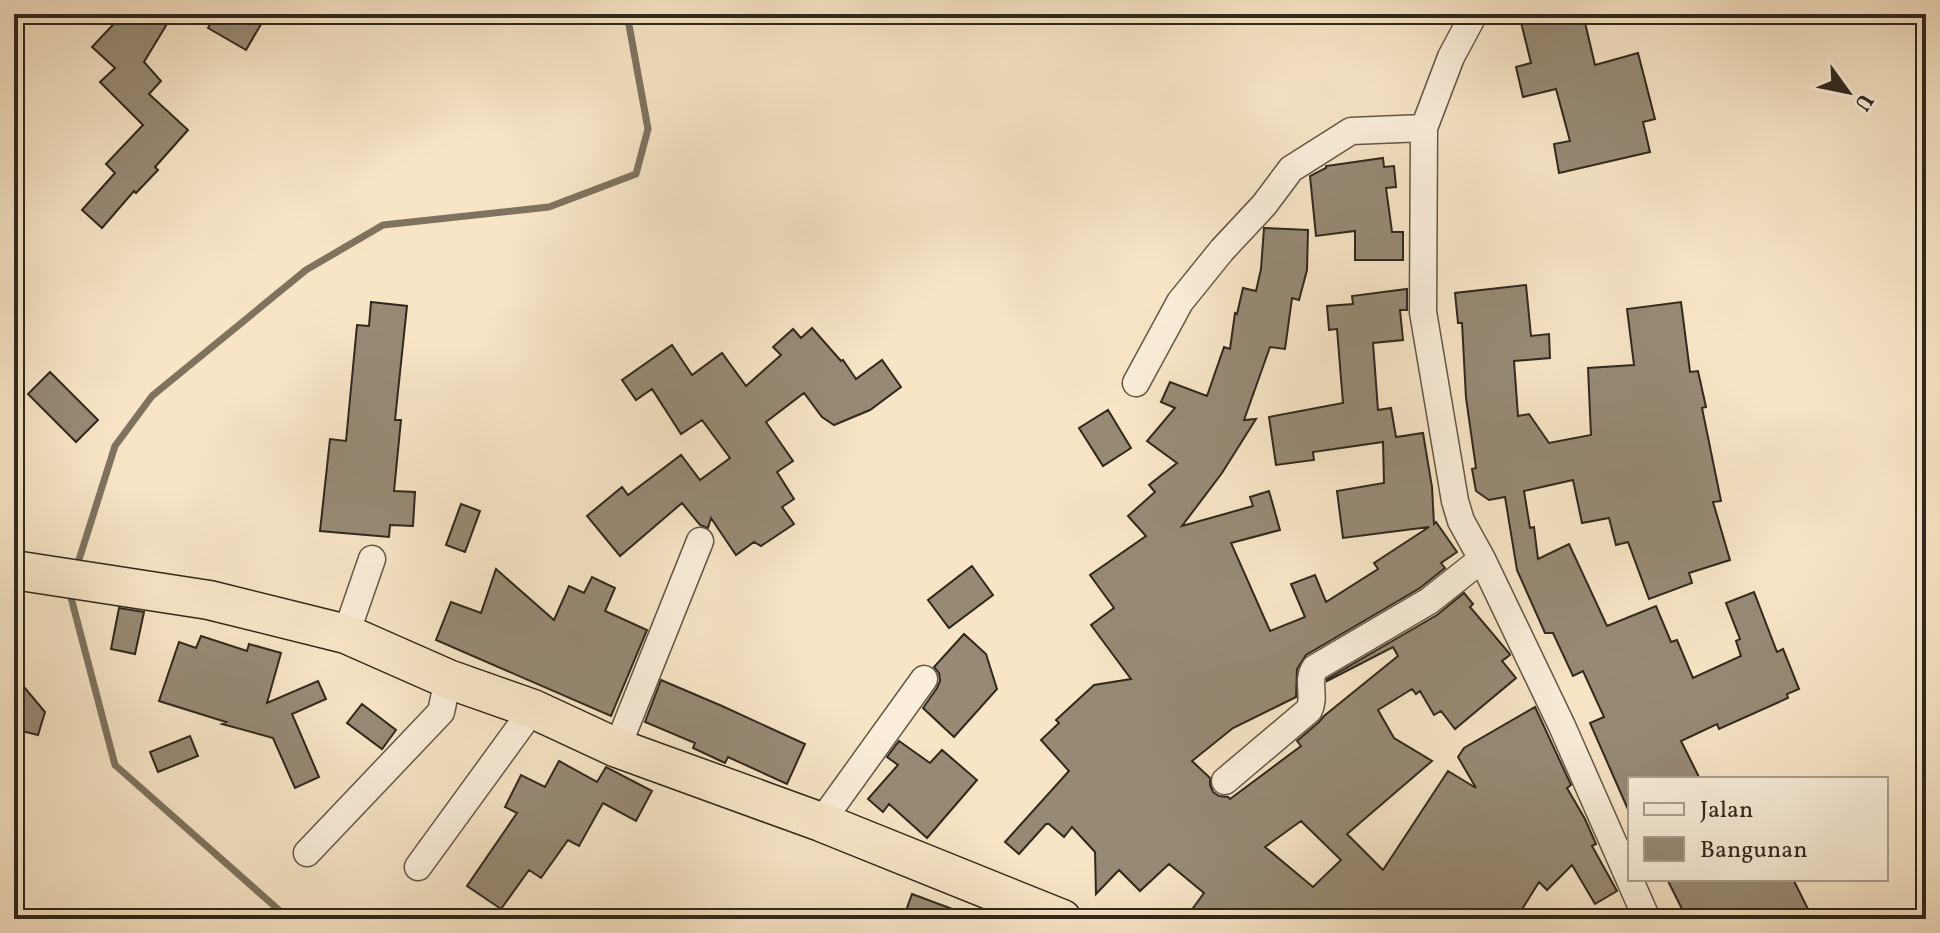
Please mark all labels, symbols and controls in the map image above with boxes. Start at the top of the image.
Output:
north arrow [1808,52,1888,132]
text: U [1846,87,1880,116]
legend [1628,777,1888,881]
text: Jalan [1700,794,1753,828]
text: Bangunan [1700,834,1808,868]

